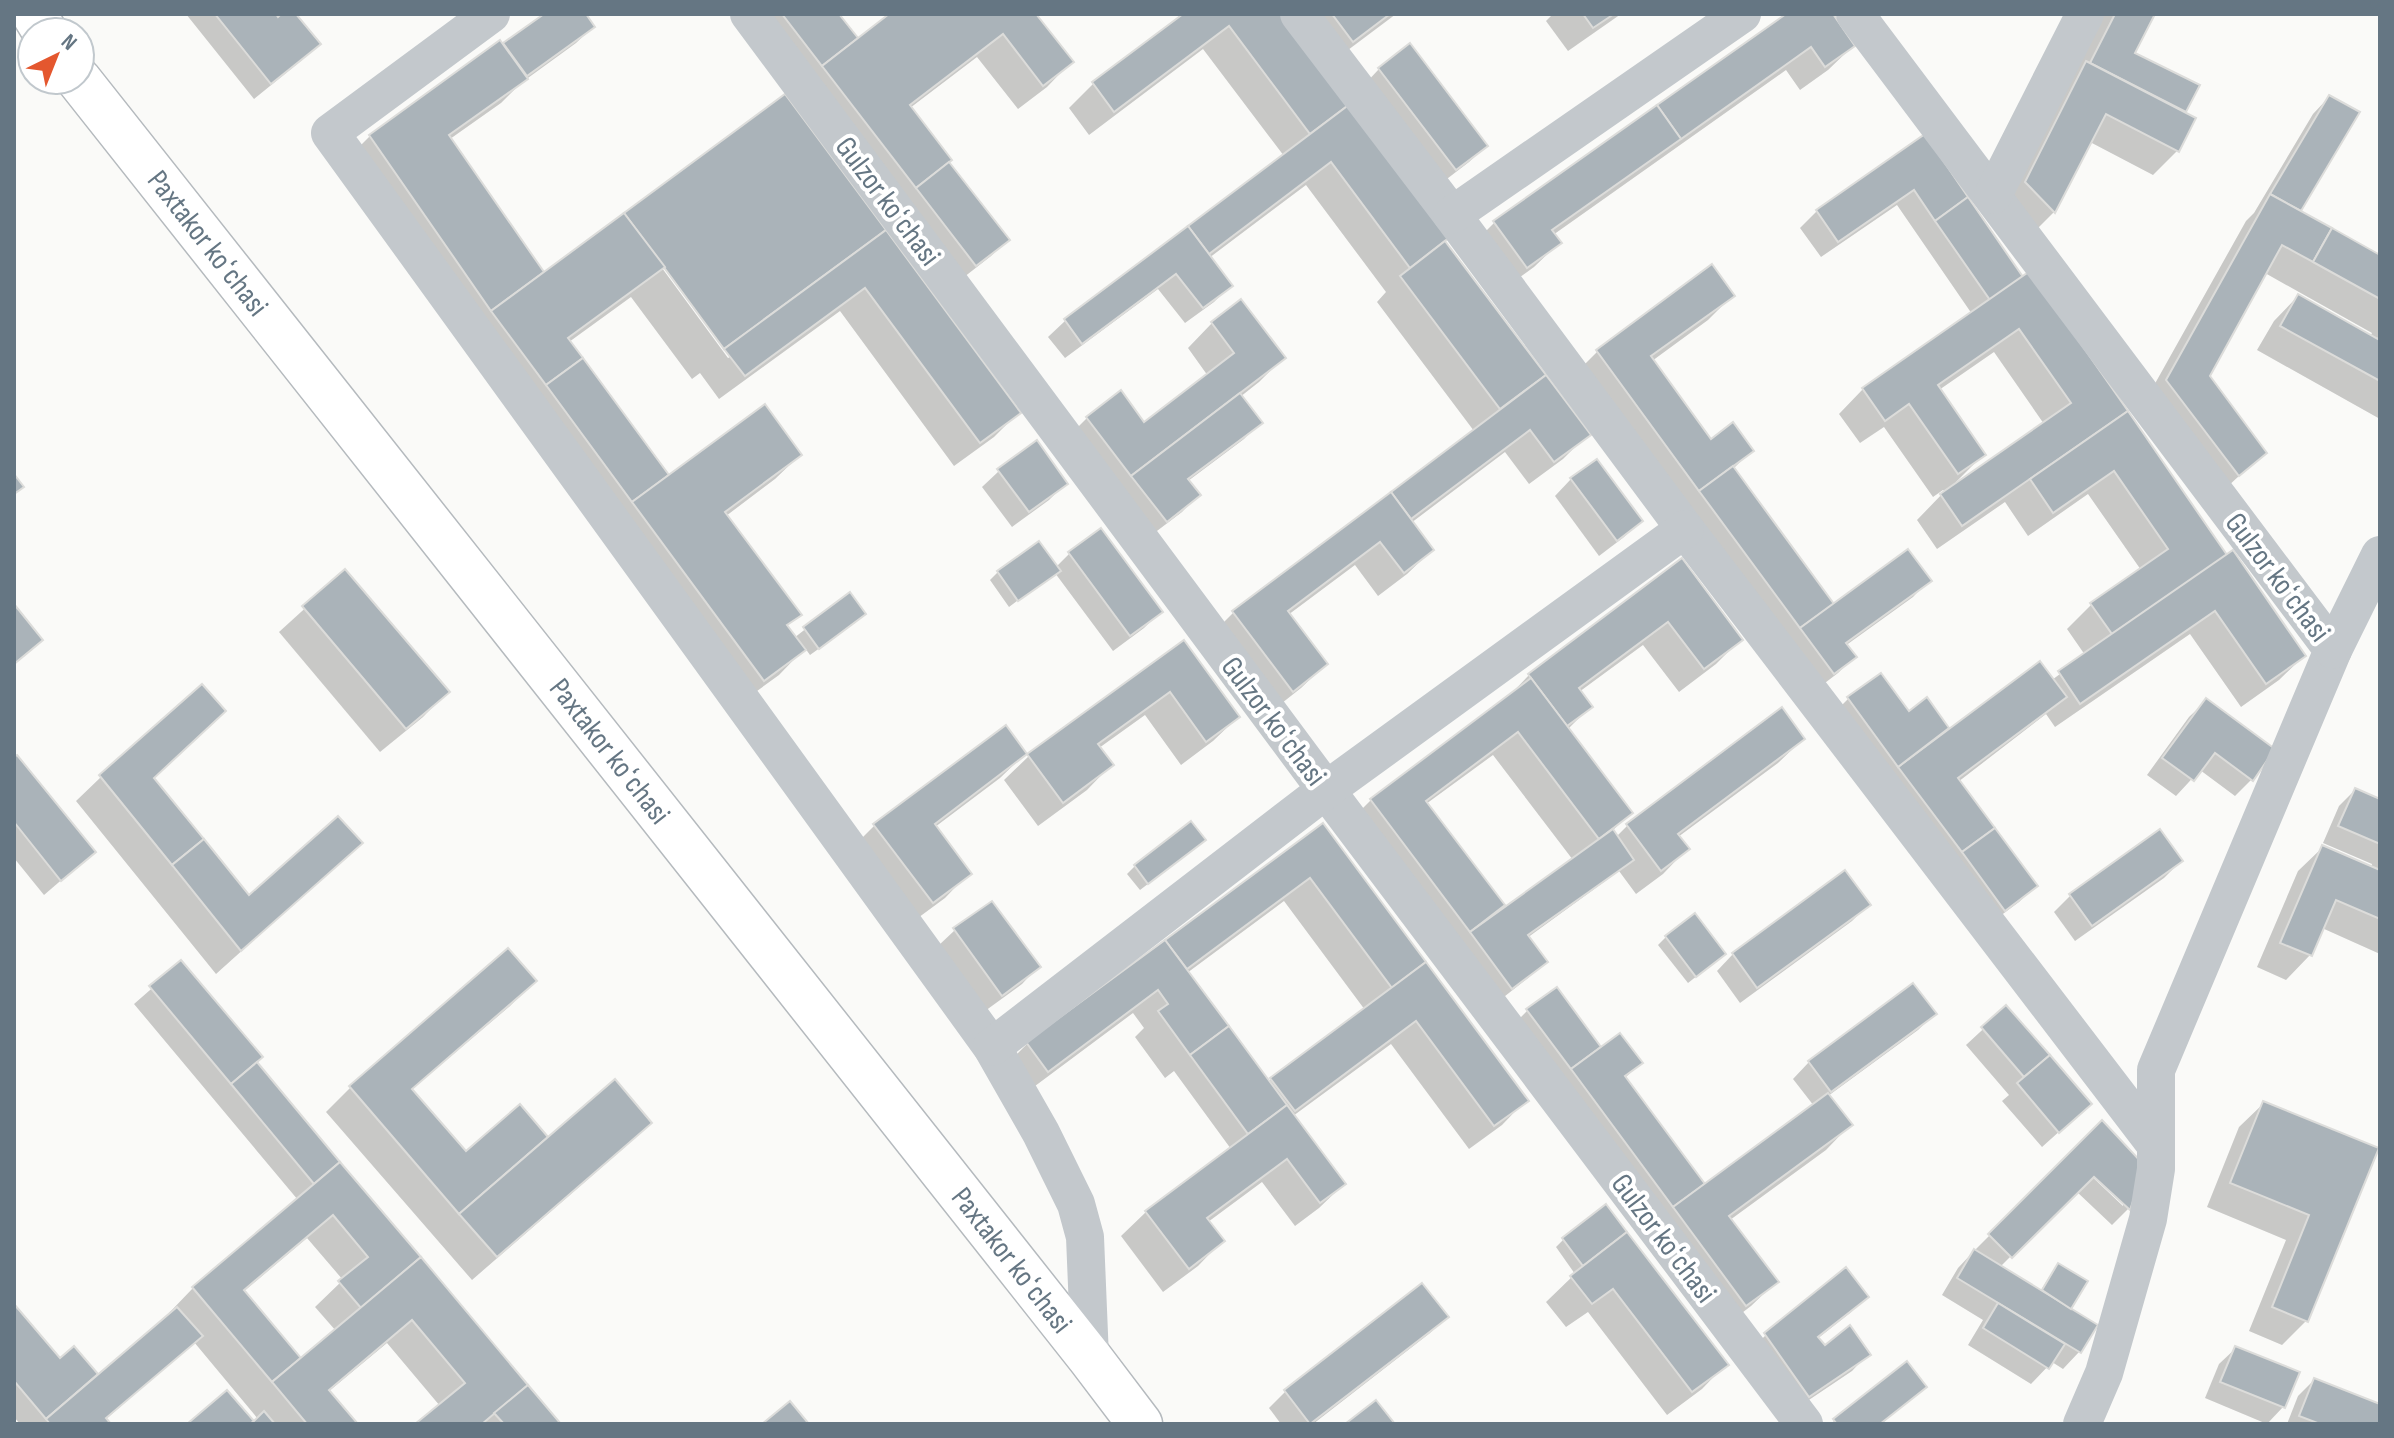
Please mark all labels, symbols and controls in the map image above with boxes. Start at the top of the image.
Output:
north arrow [16,16,96,96]
text: N [55,29,82,56]
street label: Gulzor koʻchasi [827,130,947,273]
street label: Paxtakor koʻchasi [139,164,275,324]
street label: Gulzor koʻchasi [2217,506,2337,649]
street label: Gulzor koʻchasi [1213,650,1333,793]
street label: Paxtakor koʻchasi [541,672,677,832]
street label: Gulzor koʻchasi [1603,1167,1723,1310]
street label: Paxtakor koʻchasi [943,1181,1079,1341]

